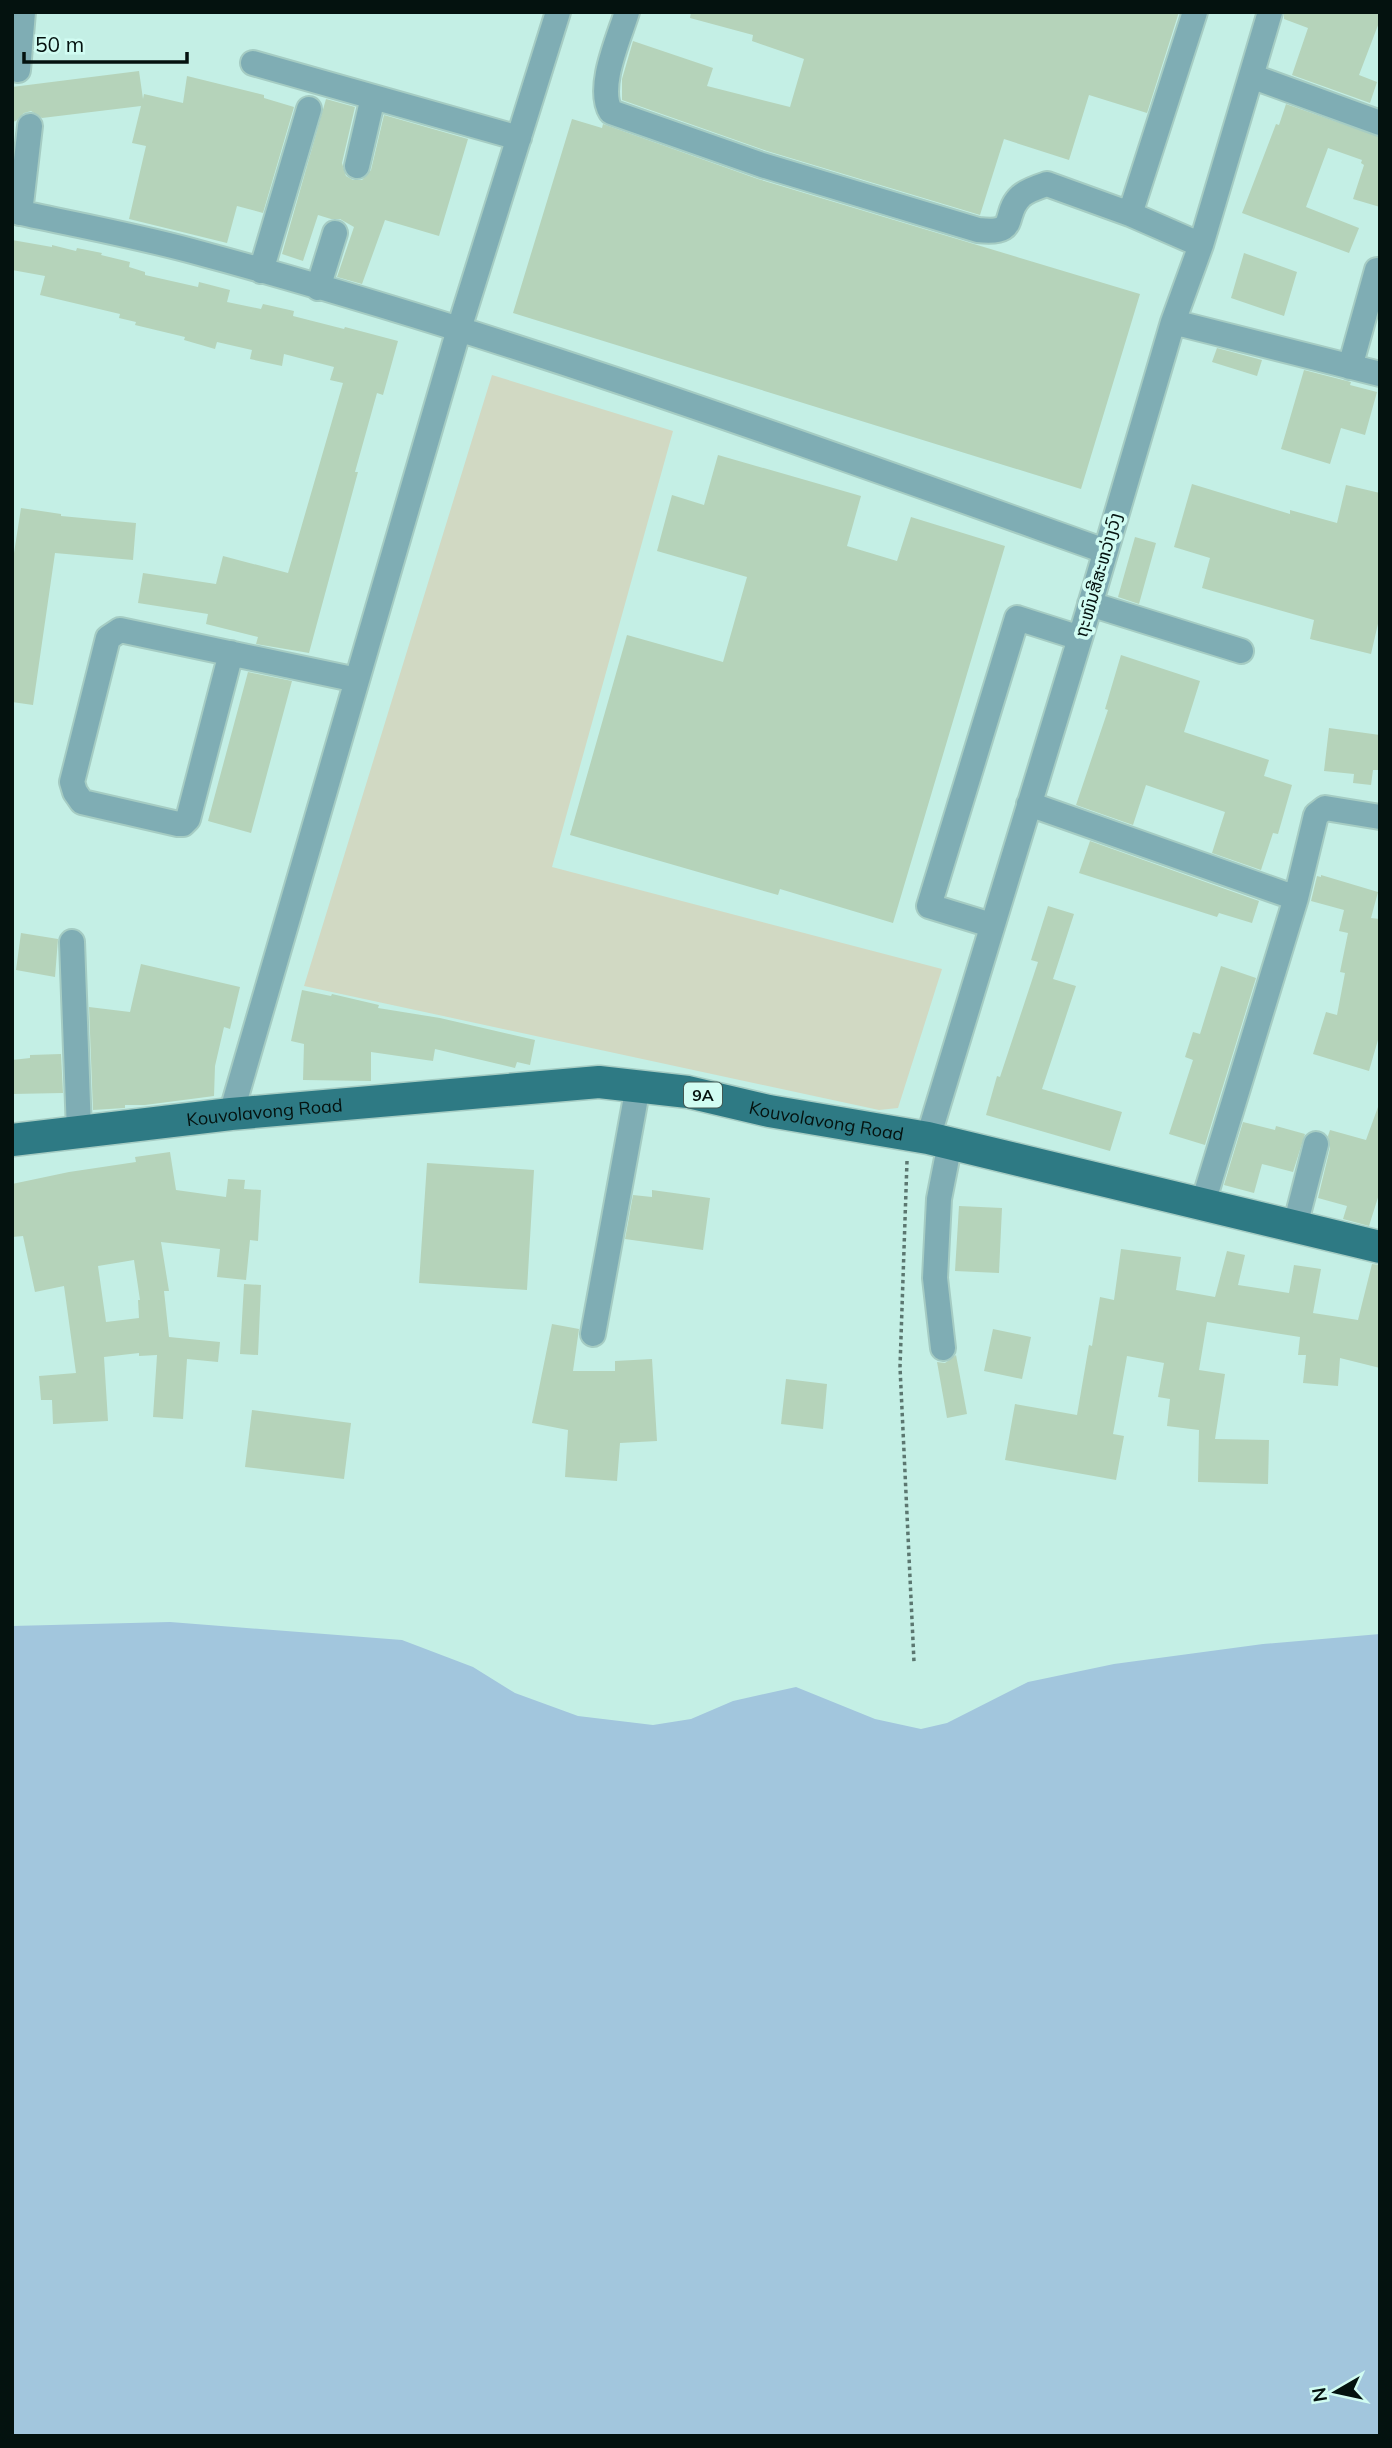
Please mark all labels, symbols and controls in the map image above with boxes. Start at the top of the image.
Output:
scale bar [24,21,187,65]
text: 50 m [35,31,84,57]
street label: ຖະໜົນສີສະຫວ່າງວົງ [1069,510,1127,640]
road number: 9A [684,1082,722,1107]
street label: Kouvolavong Road [185,1093,343,1131]
street label: Kouvolavong Road [747,1095,906,1145]
north arrow [1301,2357,1371,2427]
text: N [1306,2386,1332,2404]

